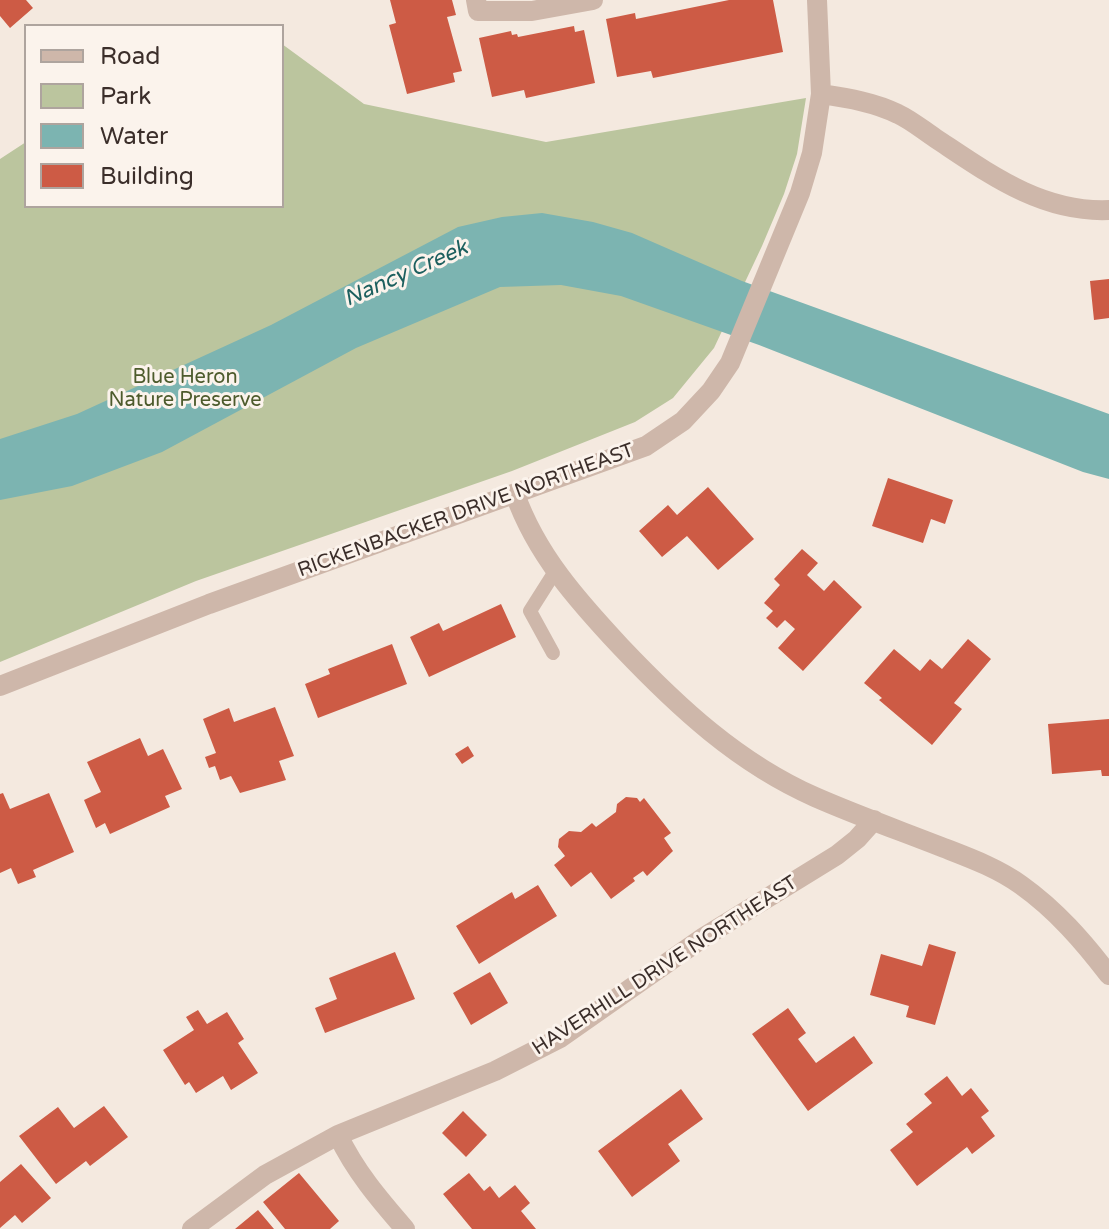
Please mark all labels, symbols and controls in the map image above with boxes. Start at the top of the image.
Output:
legend [24,24,284,208]
text: Road [100,42,160,71]
text: Park [100,82,151,111]
text: Water [100,122,168,151]
text: Building [100,162,194,191]
water label: Nancy Creek [340,235,472,313]
park label: Blue Heron Nature Preserve [108,366,262,413]
street label: RICKENBACKER DRIVE NORTHEAST [295,439,637,583]
street label: HAVERHILL DRIVE NORTHEAST [528,871,802,1061]

